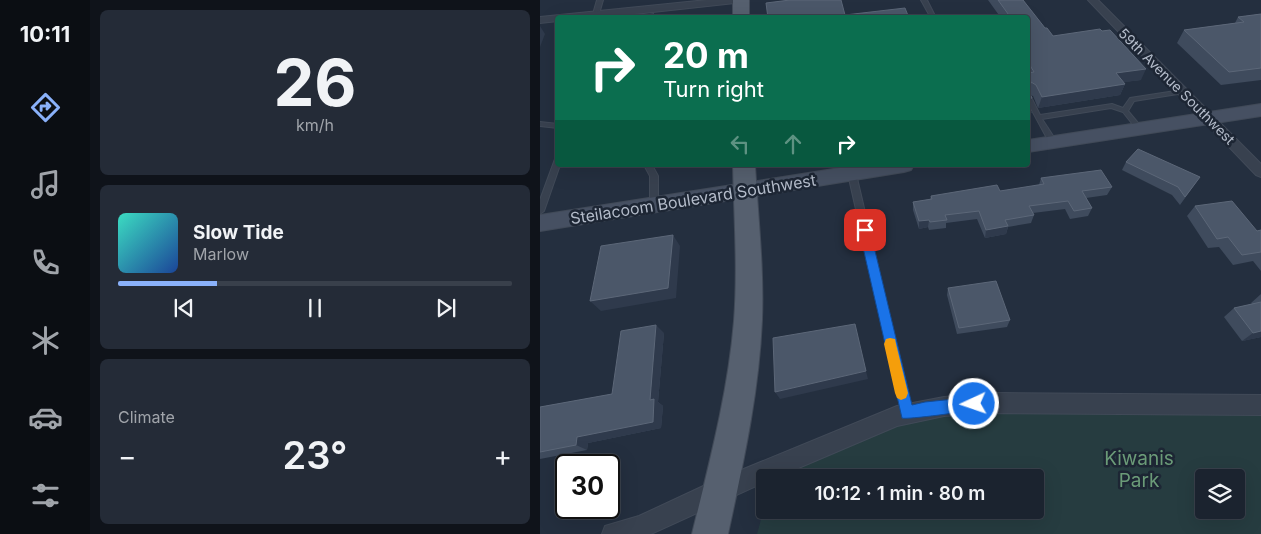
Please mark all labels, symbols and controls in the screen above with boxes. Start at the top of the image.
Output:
text: 10:11 [20,21,70,47]
street label: 59th Avenue Southwest [1115,24,1239,148]
text: 20 m [663,34,749,76]
icon: right [580,35,645,100]
text: 26 [273,43,357,122]
text: Turn right [663,76,764,102]
icon: directions [28,90,63,125]
text: km/h [296,115,334,135]
icon: left [726,130,754,158]
icon: ahead [779,130,807,158]
icon: right [832,130,860,158]
icon: music [28,167,63,202]
street label: Steilacoom Boulevard Southwest [569,170,817,228]
pin [844,209,886,251]
icon: arrive [851,216,879,244]
text: Slow Tide [193,221,284,244]
text: Marlow [193,244,249,264]
icon: phone [28,245,63,280]
icon: previous [170,294,198,322]
icon: pause [301,294,329,322]
icon: next [432,294,460,322]
icon: climate [28,323,63,358]
position arrow [947,377,999,429]
icon: car [28,400,63,435]
text: Climate [118,407,175,427]
text: 23° [283,432,347,478]
text: − [118,439,137,473]
text: + [493,439,512,473]
park label: Kiwanis Park [1104,447,1174,492]
speed limit sign: 30 [555,454,620,519]
map controls [1195,469,1245,519]
button: layers [1195,469,1245,519]
icon: filters [28,478,63,513]
text: 10:12 · 1 min · 80 m [815,482,985,505]

